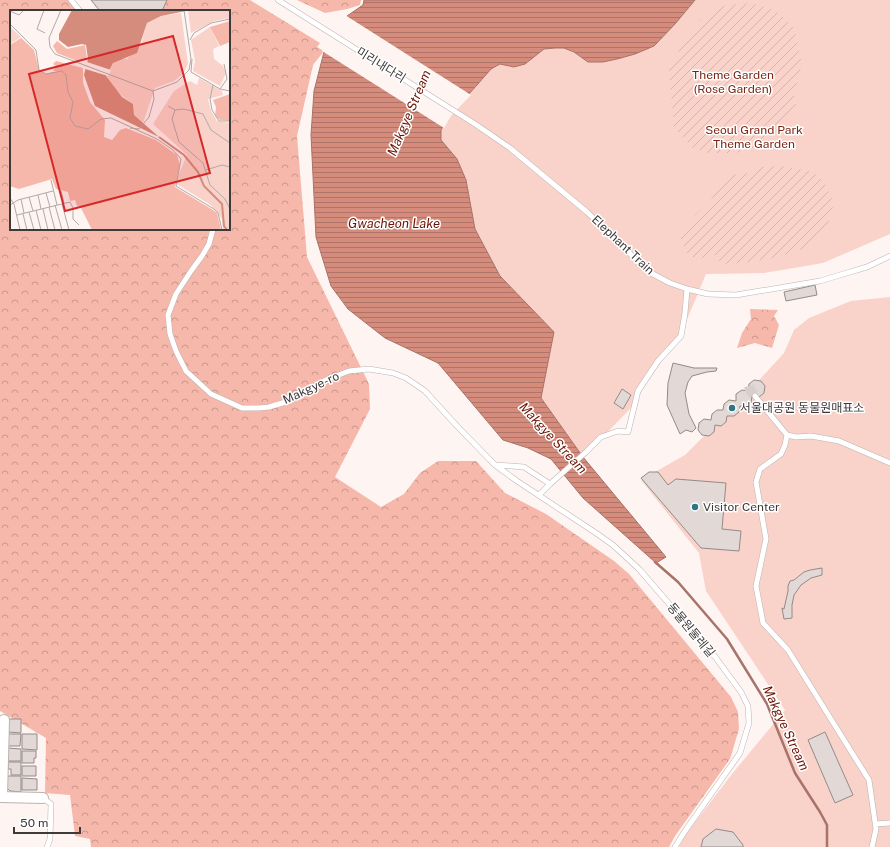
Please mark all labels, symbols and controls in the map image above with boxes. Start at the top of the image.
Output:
inset map [10,10,230,230]
street label: 미리내다리 [354,44,408,86]
water label: Makgye Stream [384,68,434,158]
park label: Theme Garden (Rose Garden) [692,68,774,96]
park label: Seoul Grand Park Theme Garden [705,123,803,151]
street label: Elephant Train [589,213,657,278]
water label: Gwacheon Lake [348,216,440,231]
street label: Makgye-ro [281,369,341,407]
water label: Makgye Stream [516,399,590,477]
place label: 서울대공원 동물원매표소 [740,401,864,415]
marker: 서울대공원 동물원매표소 [727,403,737,413]
place label: Visitor Center [703,500,780,514]
marker: Visitor Center [690,502,700,512]
street label: 동물원둘레길 [664,600,718,660]
water label: Makgye Stream [760,683,812,773]
scale bar [14,809,80,835]
text: 50 m [20,816,48,830]

